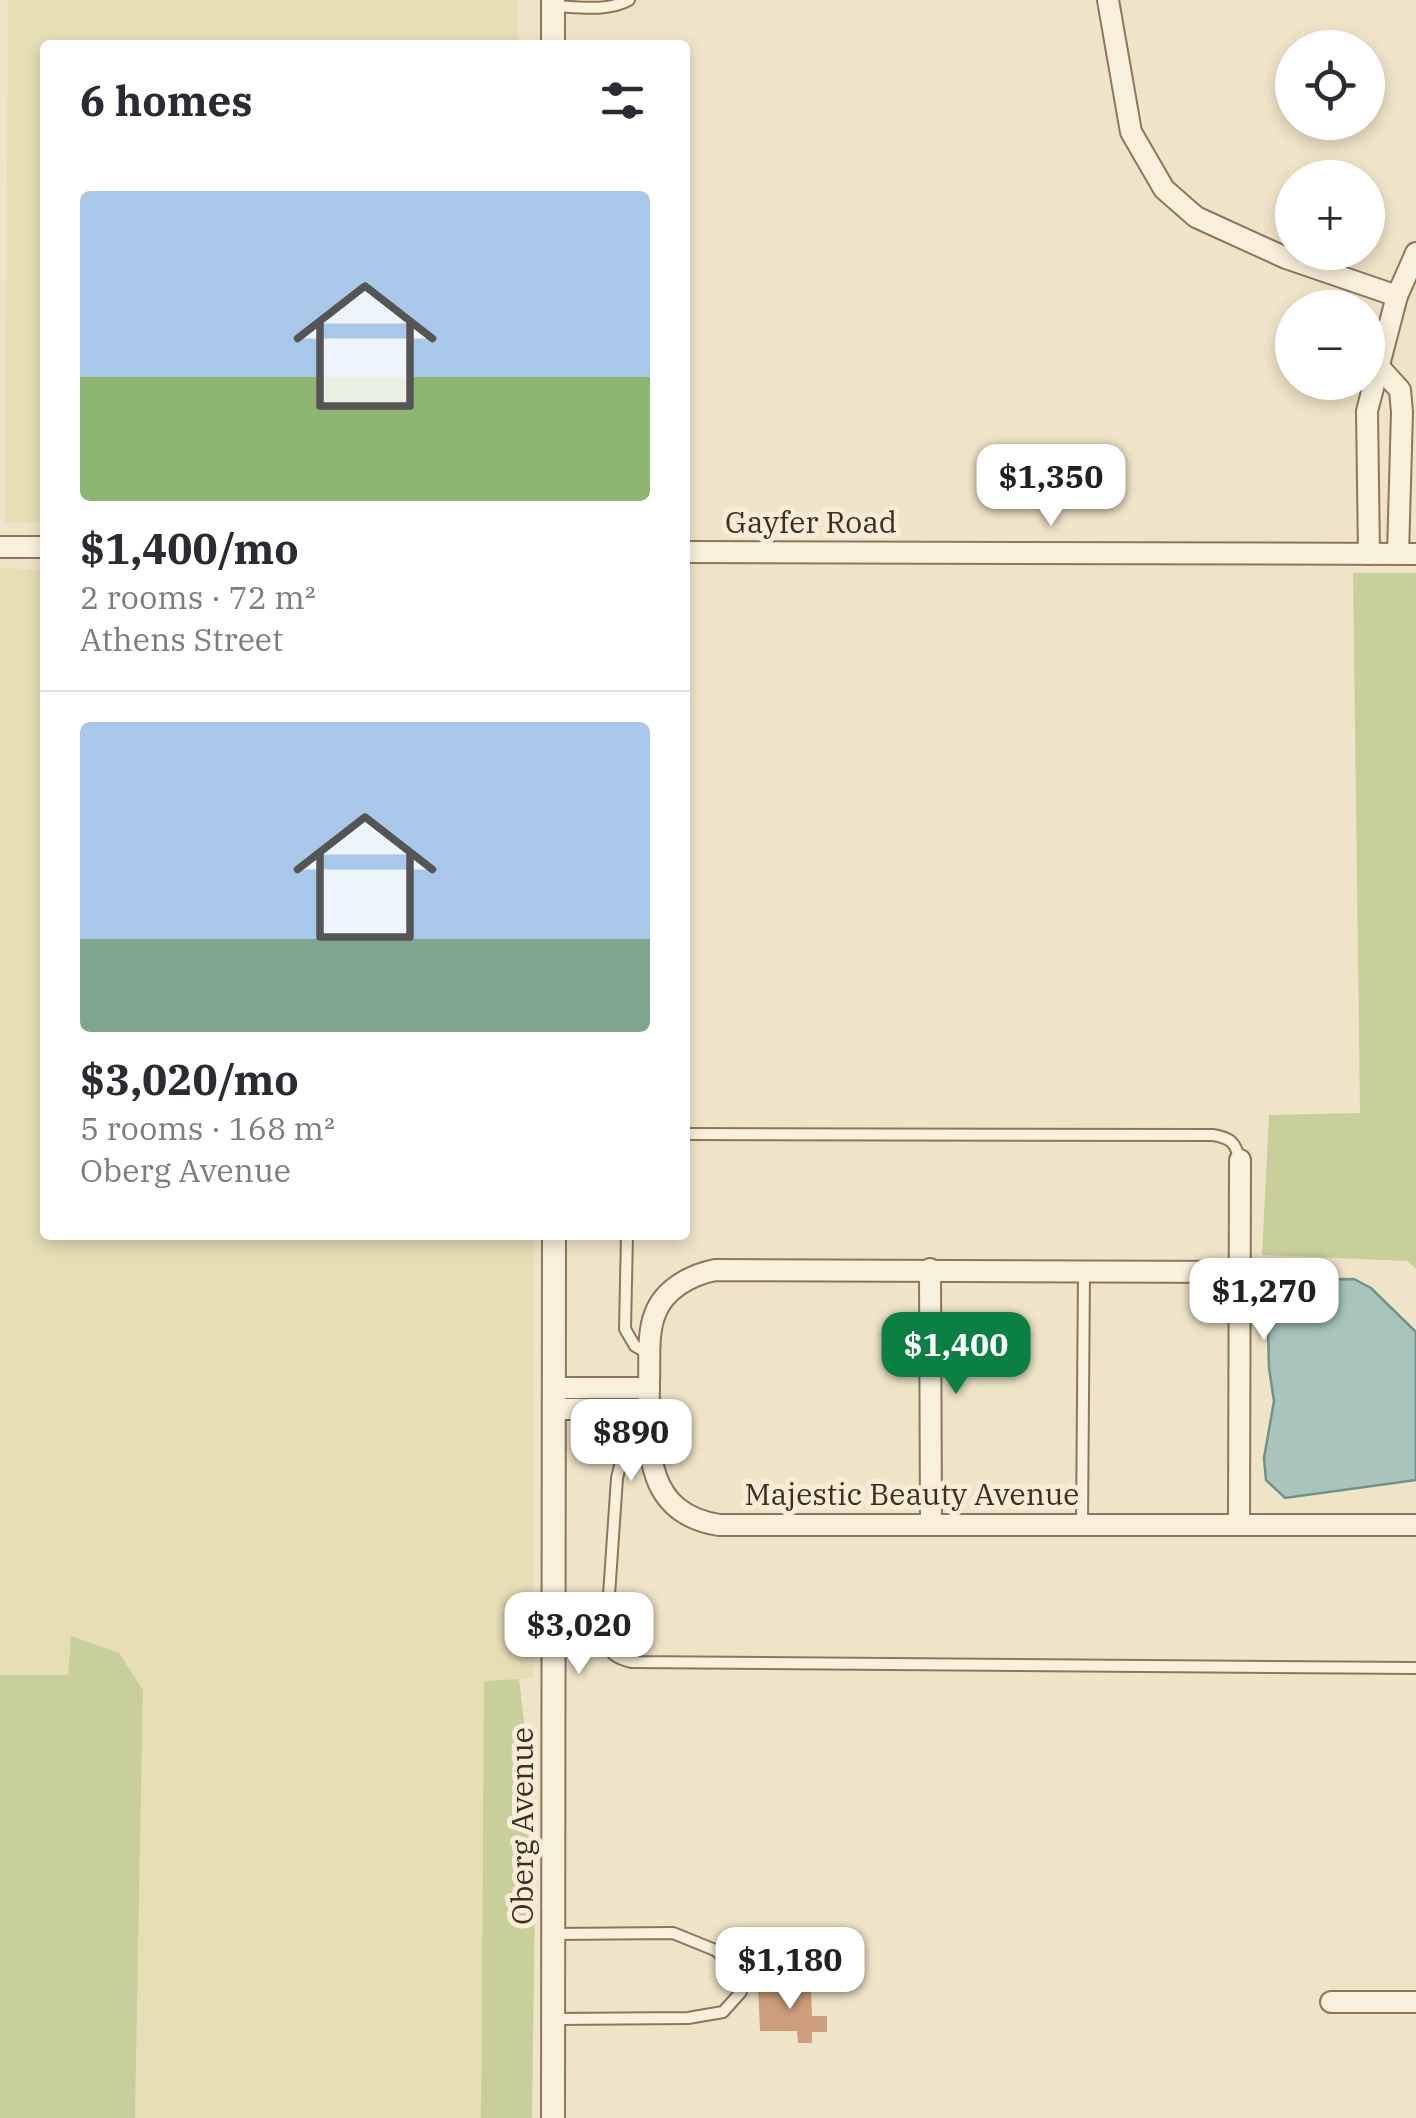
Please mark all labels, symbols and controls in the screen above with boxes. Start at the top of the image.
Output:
map controls [1275,30,1385,400]
button: locate [1275,30,1385,140]
text: 6 homes [80,73,253,128]
icon: filters [595,73,650,128]
button: + [1275,160,1385,270]
icon: home [275,256,455,436]
button: − [1275,290,1385,400]
pin: $1,350 [970,444,1132,529]
text: $1,350 [999,455,1103,497]
street label: Gayfer Road [725,502,897,541]
text: $1,400/mo [80,521,299,576]
text: 2 rooms · 72 m² [80,576,316,618]
text: Athens Street [80,618,283,660]
icon: home [275,787,455,967]
text: $3,020/mo [80,1052,299,1107]
text: 5 rooms · 168 m² [80,1107,335,1149]
text: Oberg Avenue [80,1149,291,1191]
pin: $1,270 [1183,1258,1345,1343]
text: $1,270 [1212,1269,1316,1311]
pin: $1,400 [875,1312,1037,1397]
text: $1,400 [904,1323,1008,1365]
pin: $890 [572,1399,690,1484]
text: $890 [593,1410,669,1452]
street label: Majestic Beauty Avenue [745,1474,1079,1513]
pin: $3,020 [498,1592,660,1677]
text: $3,020 [527,1603,631,1645]
street label: Oberg Avenue [502,1727,541,1925]
pin: $1,180 [709,1927,871,2012]
text: $1,180 [738,1938,842,1980]

